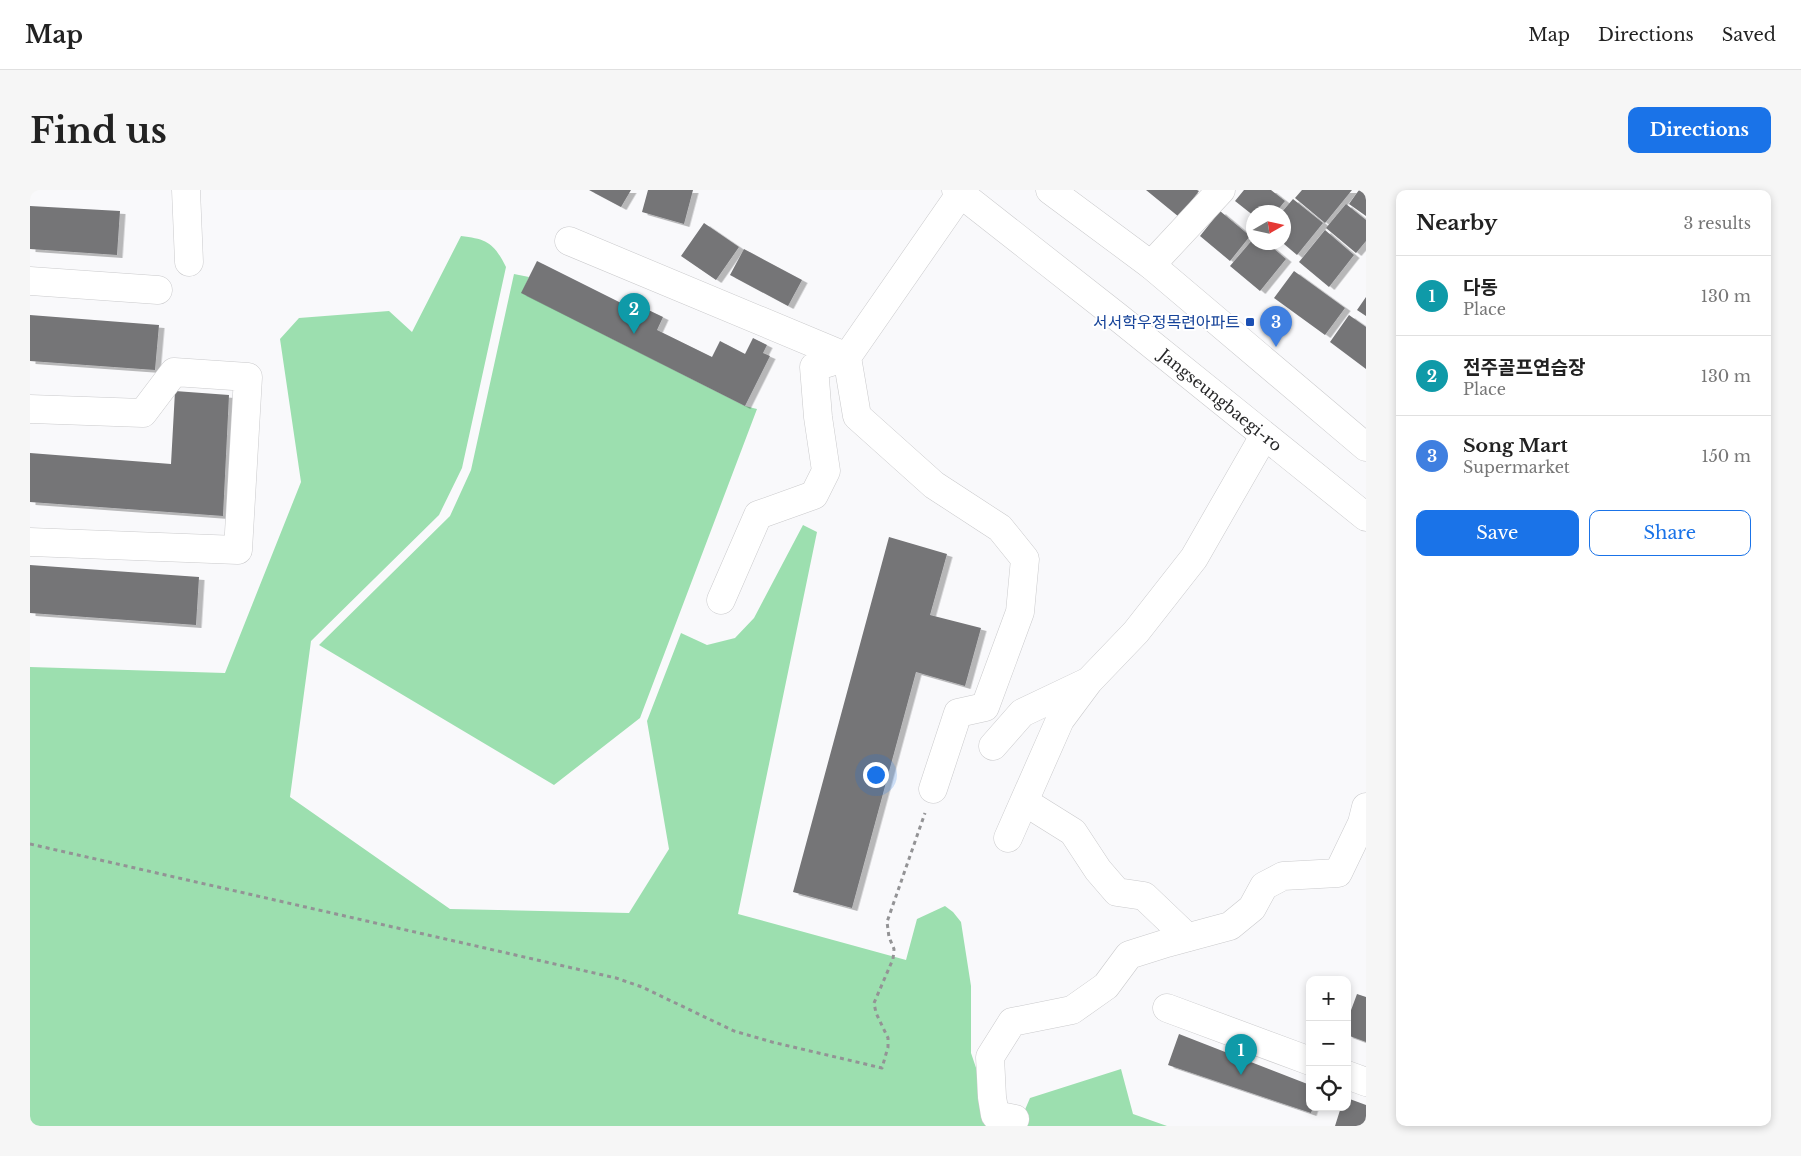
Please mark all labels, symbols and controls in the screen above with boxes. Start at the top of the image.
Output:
text: Map [25,20,83,49]
text: Map [1528,24,1570,46]
text: Directions [1598,24,1694,46]
text: Saved [1722,24,1776,46]
button: Directions [1628,107,1771,153]
text: Find us [30,109,167,152]
north arrow [1246,205,1291,250]
text: Nearby [1416,210,1497,236]
text: 3 results [1683,213,1751,233]
text: 다동 [1463,276,1498,299]
text: 1 [1429,286,1435,306]
text: 130 m [1701,286,1751,306]
pin: 2 [618,293,650,334]
text: Place [1463,299,1506,319]
pin: 3 [1260,306,1292,347]
place label: 서서학우정목련아파트 [1093,312,1240,332]
marker: 서서학우정목련아파트 [1244,316,1256,328]
street label: Jangseungbaegi-ro [1154,343,1286,456]
text: 전주골프연습장 [1463,356,1585,379]
text: 2 [1427,366,1437,386]
text: 130 m [1701,366,1751,386]
text: Place [1463,379,1506,399]
text: Song Mart [1463,434,1568,457]
text: 3 [1427,446,1437,466]
text: 150 m [1702,446,1751,466]
text: Supermarket [1463,457,1570,477]
button: Save [1416,510,1579,556]
button: Share [1589,510,1751,556]
your location [863,762,889,788]
map controls [1306,976,1351,1111]
button: + [1306,976,1351,1021]
button: − [1306,1021,1351,1066]
pin: 1 [1225,1034,1257,1075]
button: locate [1306,1066,1351,1111]

